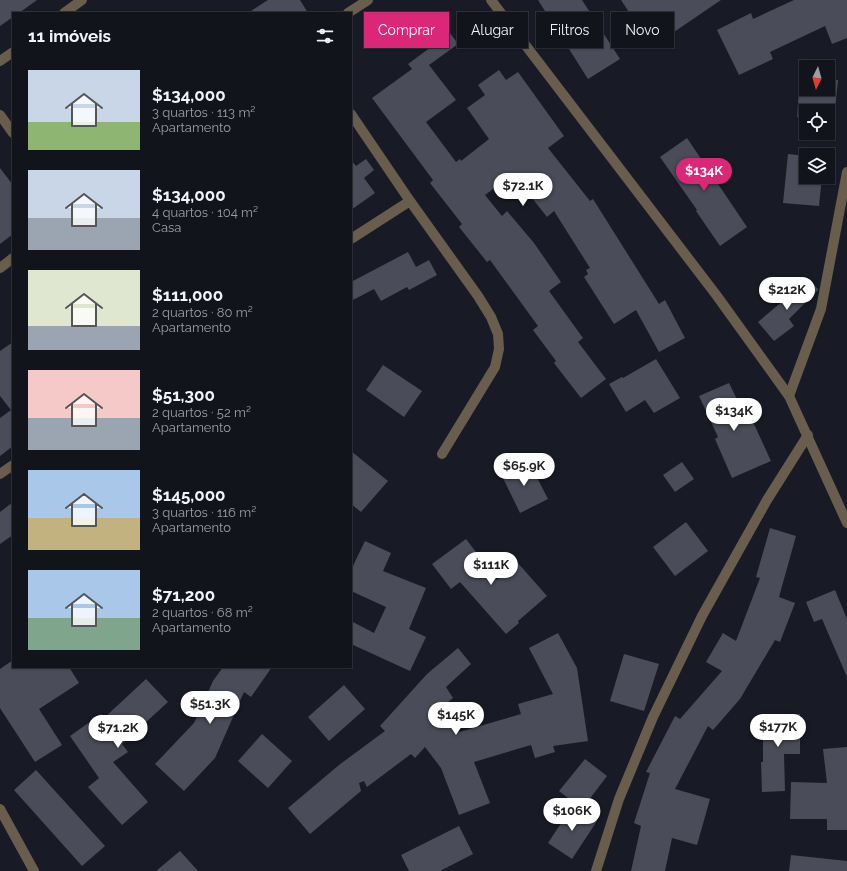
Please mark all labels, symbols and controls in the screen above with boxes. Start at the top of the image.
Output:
chip: Comprar [364,12,449,48]
chip: Alugar [457,12,528,48]
chip: Filtros [536,12,603,48]
chip: Novo [611,12,674,48]
icon: filters [314,25,336,47]
text: 11 imóveis [28,26,111,46]
north arrow [799,60,835,96]
map controls [799,60,835,184]
text: $134,000 [152,85,226,105]
icon: home [60,86,108,134]
button: locate [799,104,835,140]
text: 3 quartos · 113 m² [152,105,255,120]
text: Apartamento [152,120,231,135]
button: layers [799,148,835,184]
pin: $134K [676,158,732,192]
text: $134K [685,163,723,178]
pin: $72.1K [490,173,556,207]
text: $72.1K [503,178,543,193]
text: $134,000 [152,185,226,205]
icon: home [60,186,108,234]
text: 4 quartos · 104 m² [152,205,258,220]
text: Casa [152,220,181,235]
pin: $212K [759,277,815,311]
text: $212K [768,282,806,297]
text: $111,000 [152,285,223,305]
icon: home [60,286,108,334]
text: 2 quartos · 80 m² [152,305,253,320]
text: Apartamento [152,320,231,335]
text: $51,300 [152,385,215,405]
icon: home [60,386,108,434]
pin: $134K [706,398,762,432]
text: $134K [715,403,753,418]
text: 2 quartos · 52 m² [152,405,251,420]
text: Apartamento [152,420,231,435]
pin: $65.9K [491,453,557,487]
text: $65.9K [503,458,545,473]
text: $145,000 [152,485,226,505]
icon: home [60,486,108,534]
text: 3 quartos · 116 m² [152,505,256,520]
text: Apartamento [152,520,231,535]
pin: $111K [463,552,519,586]
text: $111K [473,557,509,572]
text: $71,200 [152,585,215,605]
icon: home [60,586,108,634]
text: 2 quartos · 68 m² [152,605,253,620]
text: Apartamento [152,620,231,635]
pin: $51.3K [177,691,243,725]
text: $51.3K [190,696,230,711]
pin: $145K [428,702,484,736]
text: $145K [437,707,475,722]
pin: $177K [750,714,806,748]
pin: $71.2K [85,715,151,749]
text: $177K [759,719,797,734]
text: $71.2K [98,720,138,735]
pin: $106K [544,798,600,832]
text: $106K [552,803,592,818]

